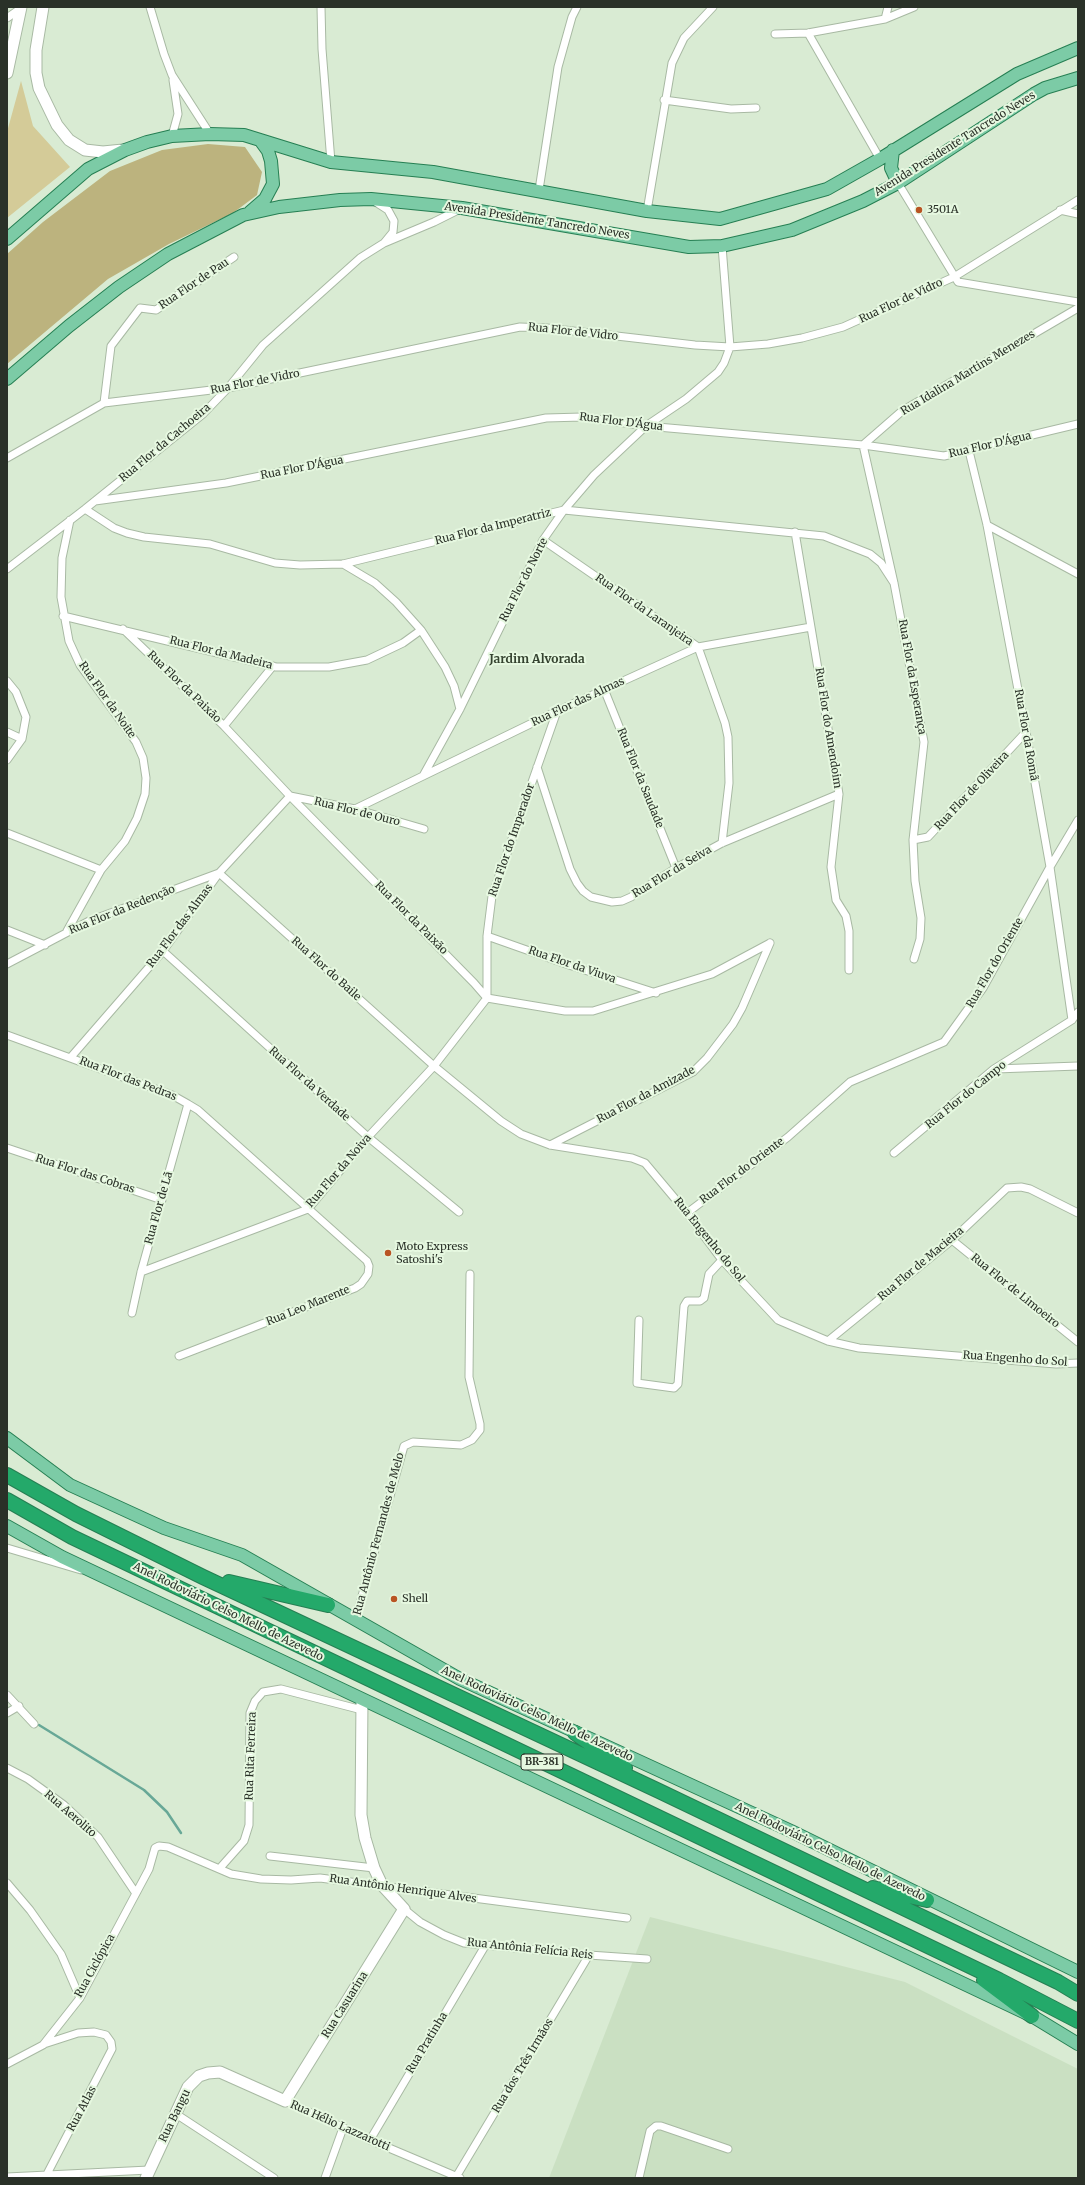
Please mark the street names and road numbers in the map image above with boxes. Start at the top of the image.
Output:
street label: Avenida Presidente Tancredo Neves [872,89,1038,199]
street label: Avenida Presidente Tancredo Neves [443,200,631,242]
street label: Rua Flor de Pau [156,256,232,312]
street label: Rua Flor de Vidro [857,276,945,326]
street label: Rua Flor de Vidro [527,321,619,343]
street label: Rua Idalina Martins Menezes [899,328,1037,418]
street label: Rua Flor de Vidro [209,367,301,397]
street label: Rua Flor da Cachoeira [117,401,213,485]
street label: Rua Flor D'Água [578,410,664,434]
street label: Rua Flor D'Água [948,429,1032,461]
street label: Rua Flor D'Água [259,453,345,483]
street label: Rua Flor da Imperatriz [434,506,552,548]
street label: Rua Flor do Norte [497,536,551,624]
street label: Rua Flor da Laranjeira [593,571,695,649]
street label: Rua Flor da Esperança [895,618,929,736]
street label: Rua Flor da Madeira [168,634,274,672]
street label: Rua Flor da Paixão [144,648,224,726]
street label: Rua Flor da Noite [76,659,138,741]
street label: Rua Flor do Amendoim [812,667,844,789]
street label: Rua Flor das Almas [529,675,627,729]
street label: Rua Flor da Romã [1011,688,1041,782]
street label: Rua Flor da Saudade [614,726,666,830]
street label: Rua Flor de Oliveira [932,749,1012,833]
street label: Rua Flor do Imperador [486,782,538,898]
street label: Rua Flor de Ouro [313,795,401,829]
street label: Rua Flor da Seiva [630,843,714,901]
street label: Rua Flor da Paixão [372,879,450,957]
street label: Rua Flor das Almas [144,882,216,970]
street label: Rua Flor da Redenção [67,883,177,937]
street label: Rua Flor do Oriente [964,916,1026,1010]
street label: Rua Flor do Baile [289,934,363,1004]
street label: Rua Flor da Viuva [526,944,618,986]
street label: Rua Flor da Verdade [266,1044,352,1124]
street label: Rua Flor das Pedras [77,1054,179,1104]
street label: Rua Flor do Campo [923,1058,1009,1132]
street label: Rua Flor da Amizade [595,1064,697,1126]
street label: Rua Flor da Noiva [304,1132,374,1210]
street label: Rua Flor do Oriente [697,1135,787,1207]
street label: Rua Flor das Cobras [34,1152,136,1196]
street label: Rua Flor de Lã [142,1170,176,1246]
street label: Rua Engenho do Sol [671,1195,747,1285]
street label: Rua Flor de Macieira [875,1224,967,1304]
street label: Rua Flor de Limoeiro [968,1251,1062,1331]
street label: Rua Leo Marente [264,1283,352,1329]
street label: Rua Engenho do Sol [962,1349,1068,1369]
street label: Rua Antônio Fernandes de Melo [351,1451,407,1617]
street label: Anel Rodoviário Celso Mello de Azevedo [131,1560,325,1664]
street label: Anel Rodoviário Celso Mello de Azevedo [439,1664,635,1764]
street label: Rua Rita Ferreira [243,1711,259,1801]
road number: BR-381 [521,1754,563,1770]
street label: Rua Aerolito [41,1788,99,1840]
street label: Anel Rodoviário Celso Mello de Azevedo [733,1800,927,1904]
street label: Rua Antônio Henrique Alves [329,1872,477,1906]
street label: Rua Ciclópica [72,1932,118,2000]
street label: Rua Antônia Felícia Reis [466,1936,594,1962]
street label: Rua Casuarina [319,1969,371,2041]
street label: Rua Pratinha [404,2010,450,2076]
street label: Rua dos Três Irmãos [490,2016,556,2116]
street label: Rua Atlas [65,2084,99,2134]
street label: Rua Bangu [157,2087,193,2145]
street label: Rua Hélio Lazzarotti [288,2098,392,2154]

